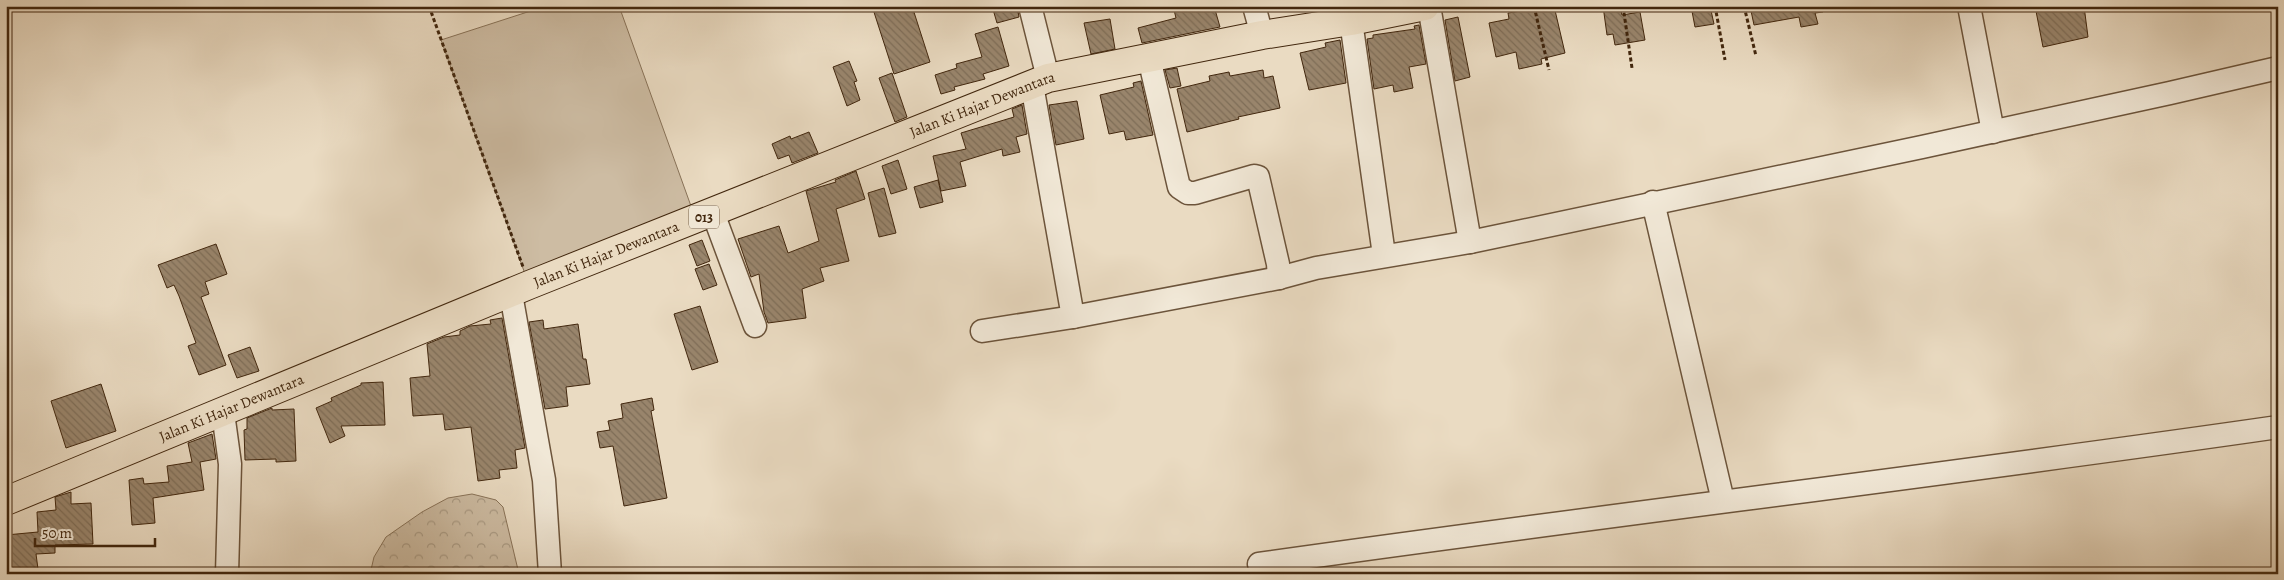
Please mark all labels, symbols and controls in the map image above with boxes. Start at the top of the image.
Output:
street label: Jalan Ki Hajar Dewantara [907,67,1057,142]
road number: 013 [689,206,719,228]
street label: Jalan Ki Hajar Dewantara [531,216,682,292]
street label: Jalan Ki Hajar Dewantara [156,369,307,447]
scale bar [35,515,155,547]
text: 50 m [42,523,72,543]

